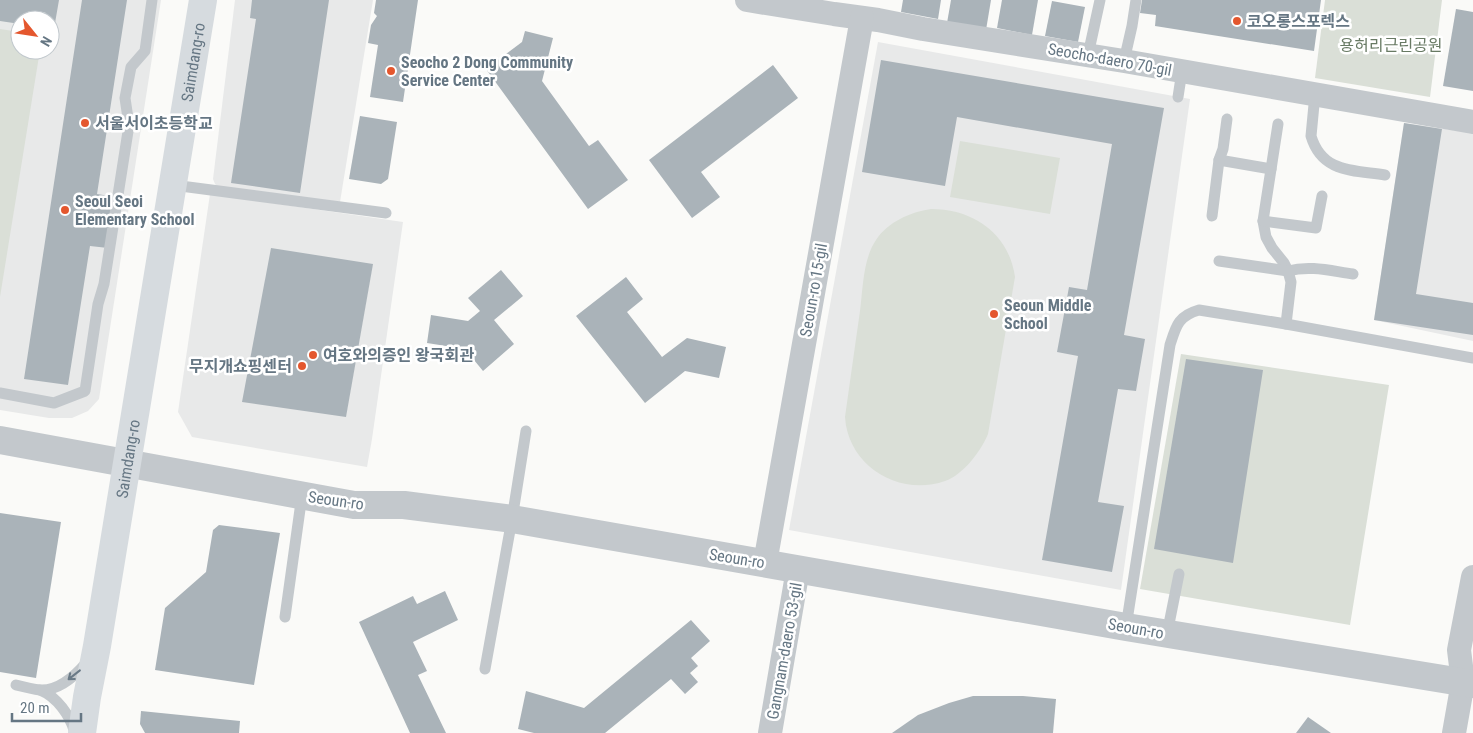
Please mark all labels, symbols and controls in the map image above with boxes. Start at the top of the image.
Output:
north arrow [10,10,60,60]
place label: 코오롱스포렉스 [1247,12,1350,31]
marker: 코오롱스포렉스 [1231,15,1243,27]
street label: Saimdang-ro [177,21,209,103]
text: N [37,34,55,49]
park label: 용허리근린공원 [1339,36,1443,55]
street label: Seocho-daero 70-gil [1046,39,1173,80]
place label: Seocho 2 Dong Community Service Center [401,53,573,90]
marker: Seocho 2 Dong Community Service Center [385,65,397,77]
place label: 서울서이초등학교 [95,114,213,133]
marker: 서울서이초등학교 [79,117,91,129]
place label: Seoul Seoi Elementary School [75,192,194,229]
marker: Seoul Seoi Elementary School [59,204,71,216]
street label: Seoun-ro 15-gil [796,242,831,338]
place label: Seoun Middle School [1004,296,1092,333]
marker: Seoun Middle School [988,308,1000,320]
place label: 여호와의증인 왕국회관 [323,346,474,365]
marker: 여호와의증인 왕국회관 [307,349,319,361]
place label: 무지개쇼핑센터 [189,357,292,376]
marker: 무지개쇼핑센터 [296,360,308,372]
street label: Saimdang-ro [112,418,144,500]
street label: Seoun-ro [307,487,365,514]
street label: Seoun-ro [708,545,766,572]
street label: Gangnam-daero 53-gil [763,581,806,721]
street label: Seoun-ro [1107,614,1165,643]
one-way arrow [68,669,81,680]
scale bar [12,690,81,722]
text: 20 m [20,699,50,717]

